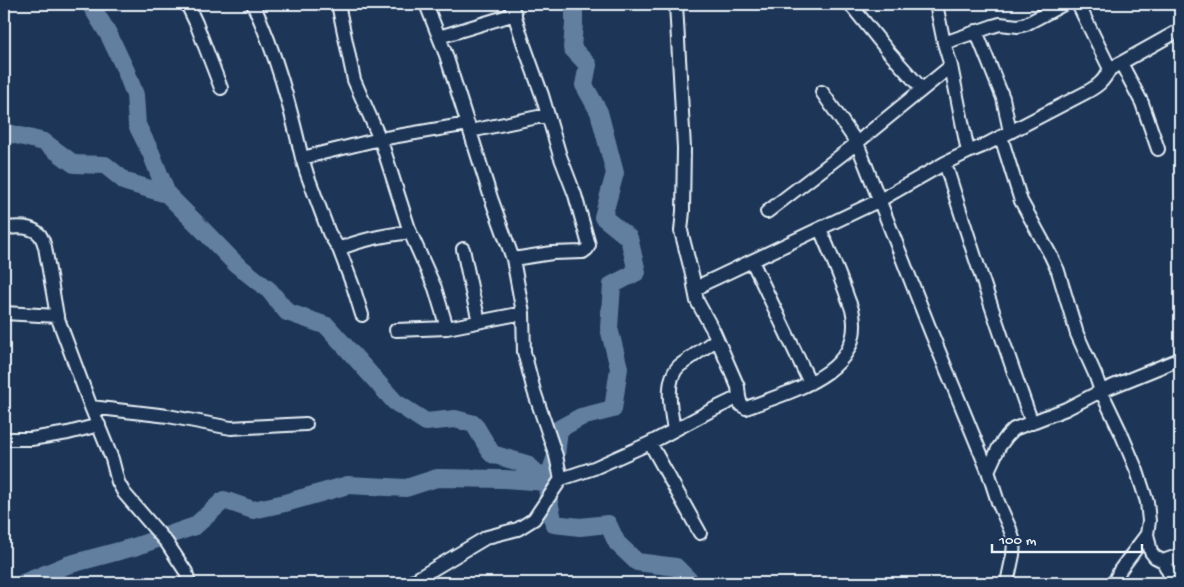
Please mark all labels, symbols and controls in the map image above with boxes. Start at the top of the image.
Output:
scale bar [992,522,1142,554]
text: 100 m [998,532,1037,550]

